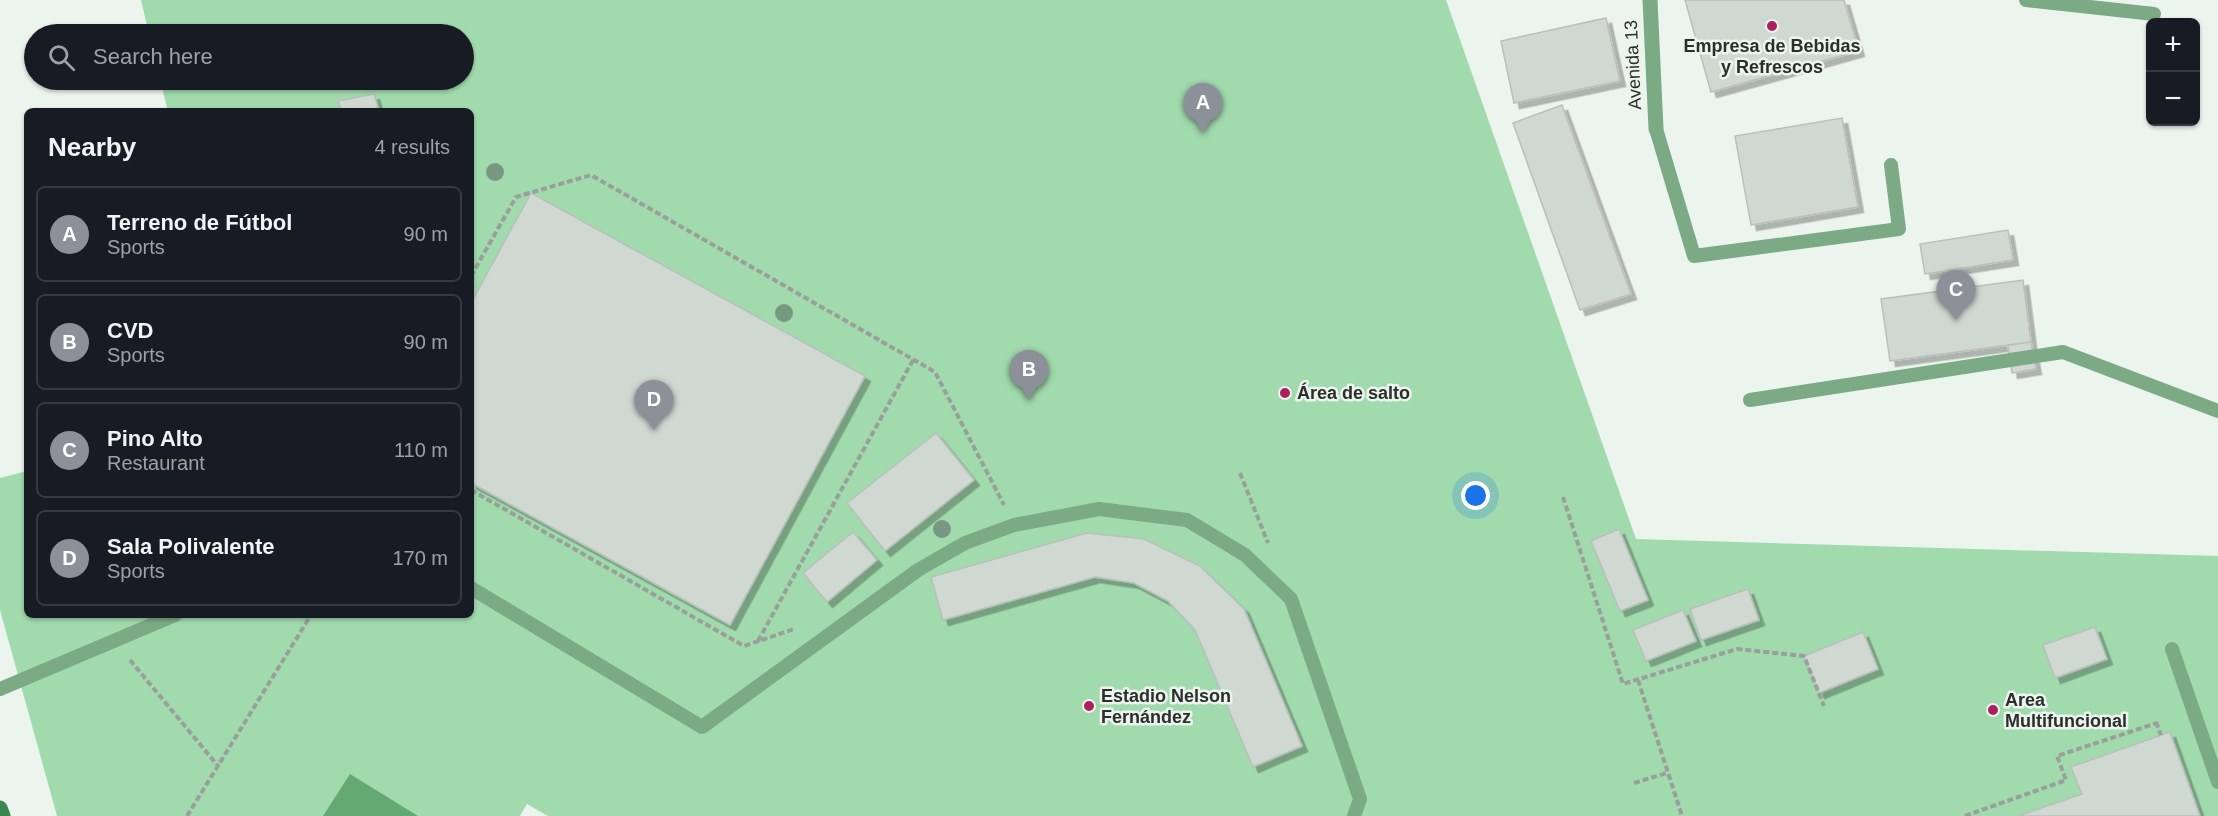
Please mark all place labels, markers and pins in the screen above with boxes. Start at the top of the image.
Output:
marker: Empresa de Bebidas y Refrescos [1765,19,1779,33]
place label: Empresa de Bebidas y Refrescos [1683,36,1861,77]
pin: A [1184,84,1222,133]
pin: C [1936,270,1976,320]
pin: B [1010,350,1048,400]
pin: D [634,380,674,430]
place label: Área de salto [1297,382,1410,403]
marker: Área de salto [1278,386,1292,400]
place label: Estadio Nelson Fernández [1101,686,1231,727]
place label: Area Multifuncional [2005,690,2127,731]
marker: Estadio Nelson Fernández [1082,699,1096,713]
marker: Area Multifuncional [1986,703,2000,717]

